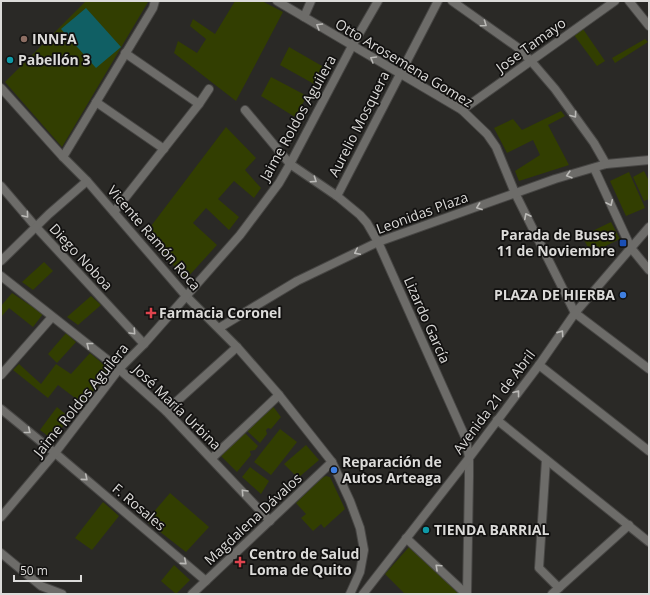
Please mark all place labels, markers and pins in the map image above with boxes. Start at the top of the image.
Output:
place label: INNFA [32,29,77,48]
marker: INNFA [19,34,29,44]
place label: Pabellón 3 [18,50,90,69]
marker: Pabellón 3 [5,55,15,65]
place label: Parada de Buses 11 de Noviembre [497,225,615,260]
marker: Parada de Buses 11 de Noviembre [618,238,628,248]
place label: PLAZA DE HIERBA [494,285,615,304]
marker: PLAZA DE HIERBA [618,290,628,300]
place label: Farmacia Coronel [159,303,282,322]
marker: Farmacia Coronel [146,308,156,318]
place label: Reparación de Autos Arteaga [342,452,442,487]
marker: Reparación de Autos Arteaga [329,465,339,475]
place label: TIENDA BARRIAL [434,520,549,539]
marker: TIENDA BARRIAL [421,525,431,535]
place label: Centro de Salud Loma de Quito [249,544,359,579]
marker: Centro de Salud Loma de Quito [234,556,246,568]

